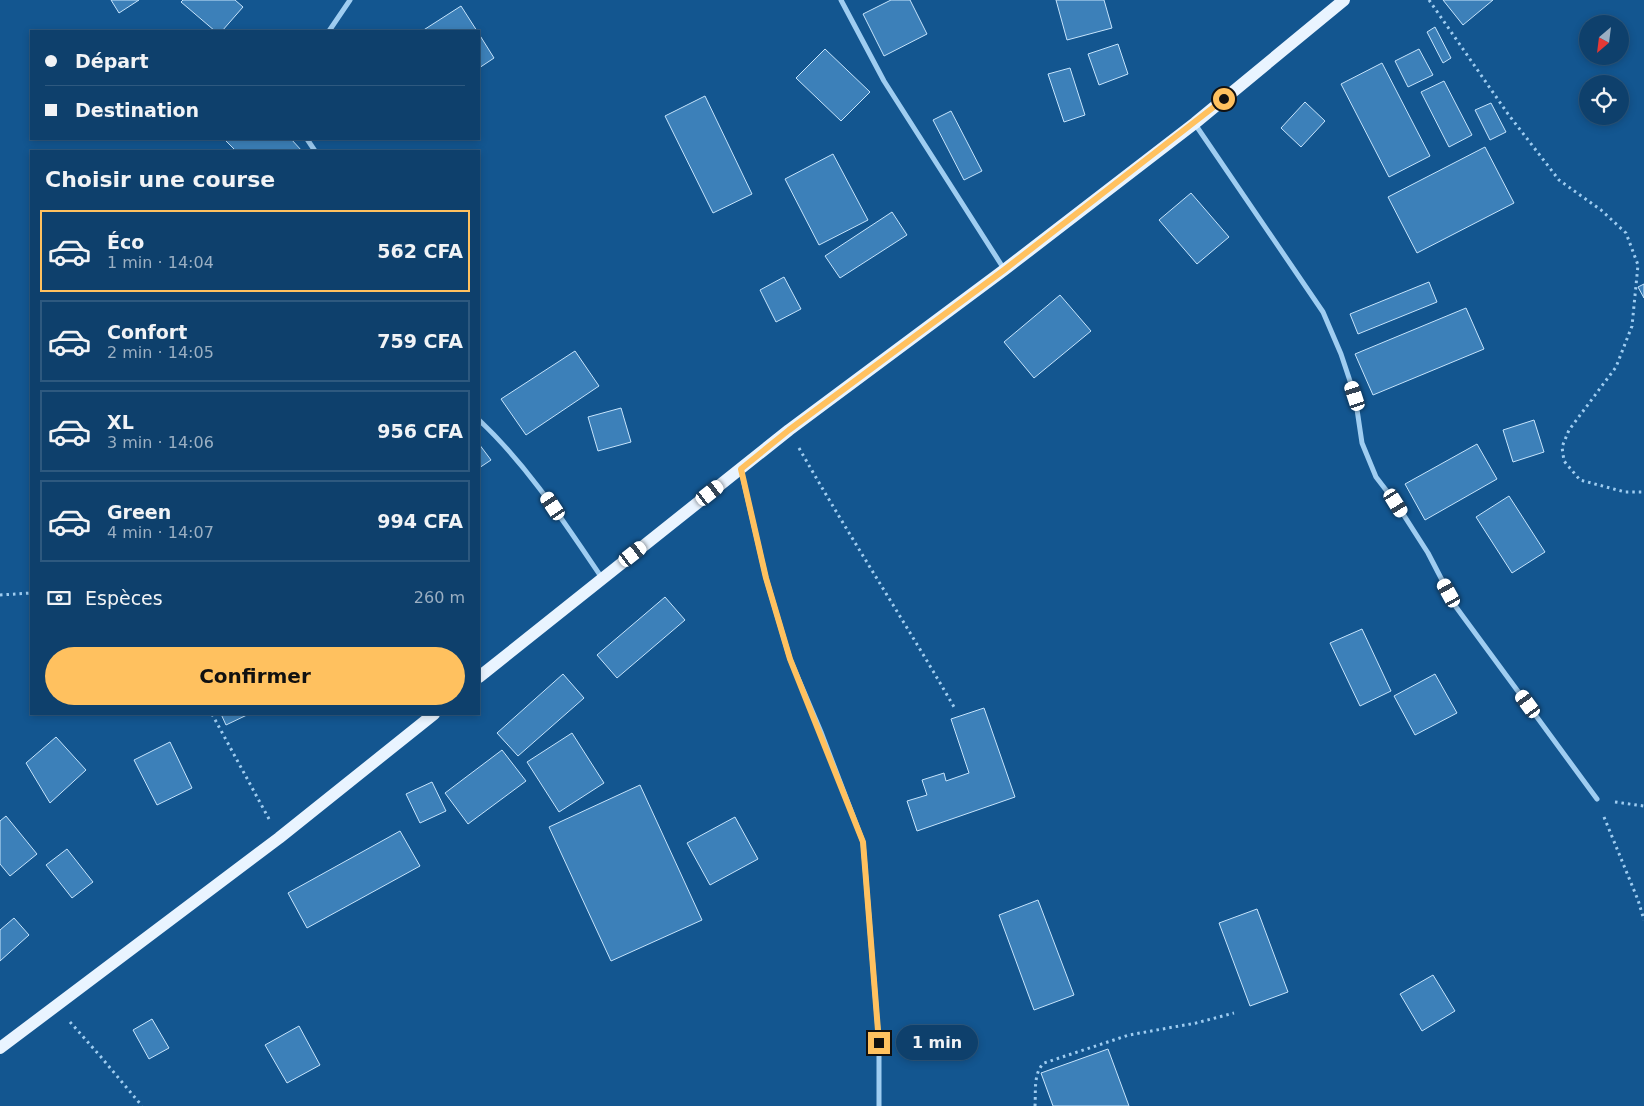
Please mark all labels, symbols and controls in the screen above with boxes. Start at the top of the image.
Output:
north arrow [1579,15,1629,65]
map controls [1579,15,1629,125]
text: Départ [75,50,149,72]
button: locate [1579,75,1629,125]
route start [1213,88,1235,110]
text: Destination [75,99,199,121]
text: Choisir une course [45,167,275,192]
icon: car [47,229,92,274]
text: Éco [107,231,144,253]
text: 562 CFA [377,240,463,262]
text: 1 min · 14:04 [107,253,214,272]
icon: car [47,319,92,364]
text: Confort [107,321,187,343]
text: 759 CFA [377,330,463,352]
text: 2 min · 14:05 [107,343,214,362]
car [1343,379,1366,413]
icon: car [47,409,92,454]
text: XL [107,411,134,433]
text: 956 CFA [377,420,463,442]
text: 3 min · 14:06 [107,433,214,452]
car [693,478,726,508]
car [1381,486,1410,520]
car [538,489,567,523]
icon: car [47,499,92,544]
text: Green [107,501,171,523]
text: 994 CFA [377,510,463,532]
text: 4 min · 14:07 [107,523,214,542]
car [616,539,649,569]
car [1435,576,1462,610]
icon: cash [45,584,73,612]
text: Espèces [85,587,163,609]
text: 260 m [414,588,465,607]
button: Confirmer [45,647,465,705]
car [1513,687,1542,721]
callout: 1 min [896,1026,979,1060]
route end [868,1032,890,1054]
text: 1 min [912,1033,962,1052]

